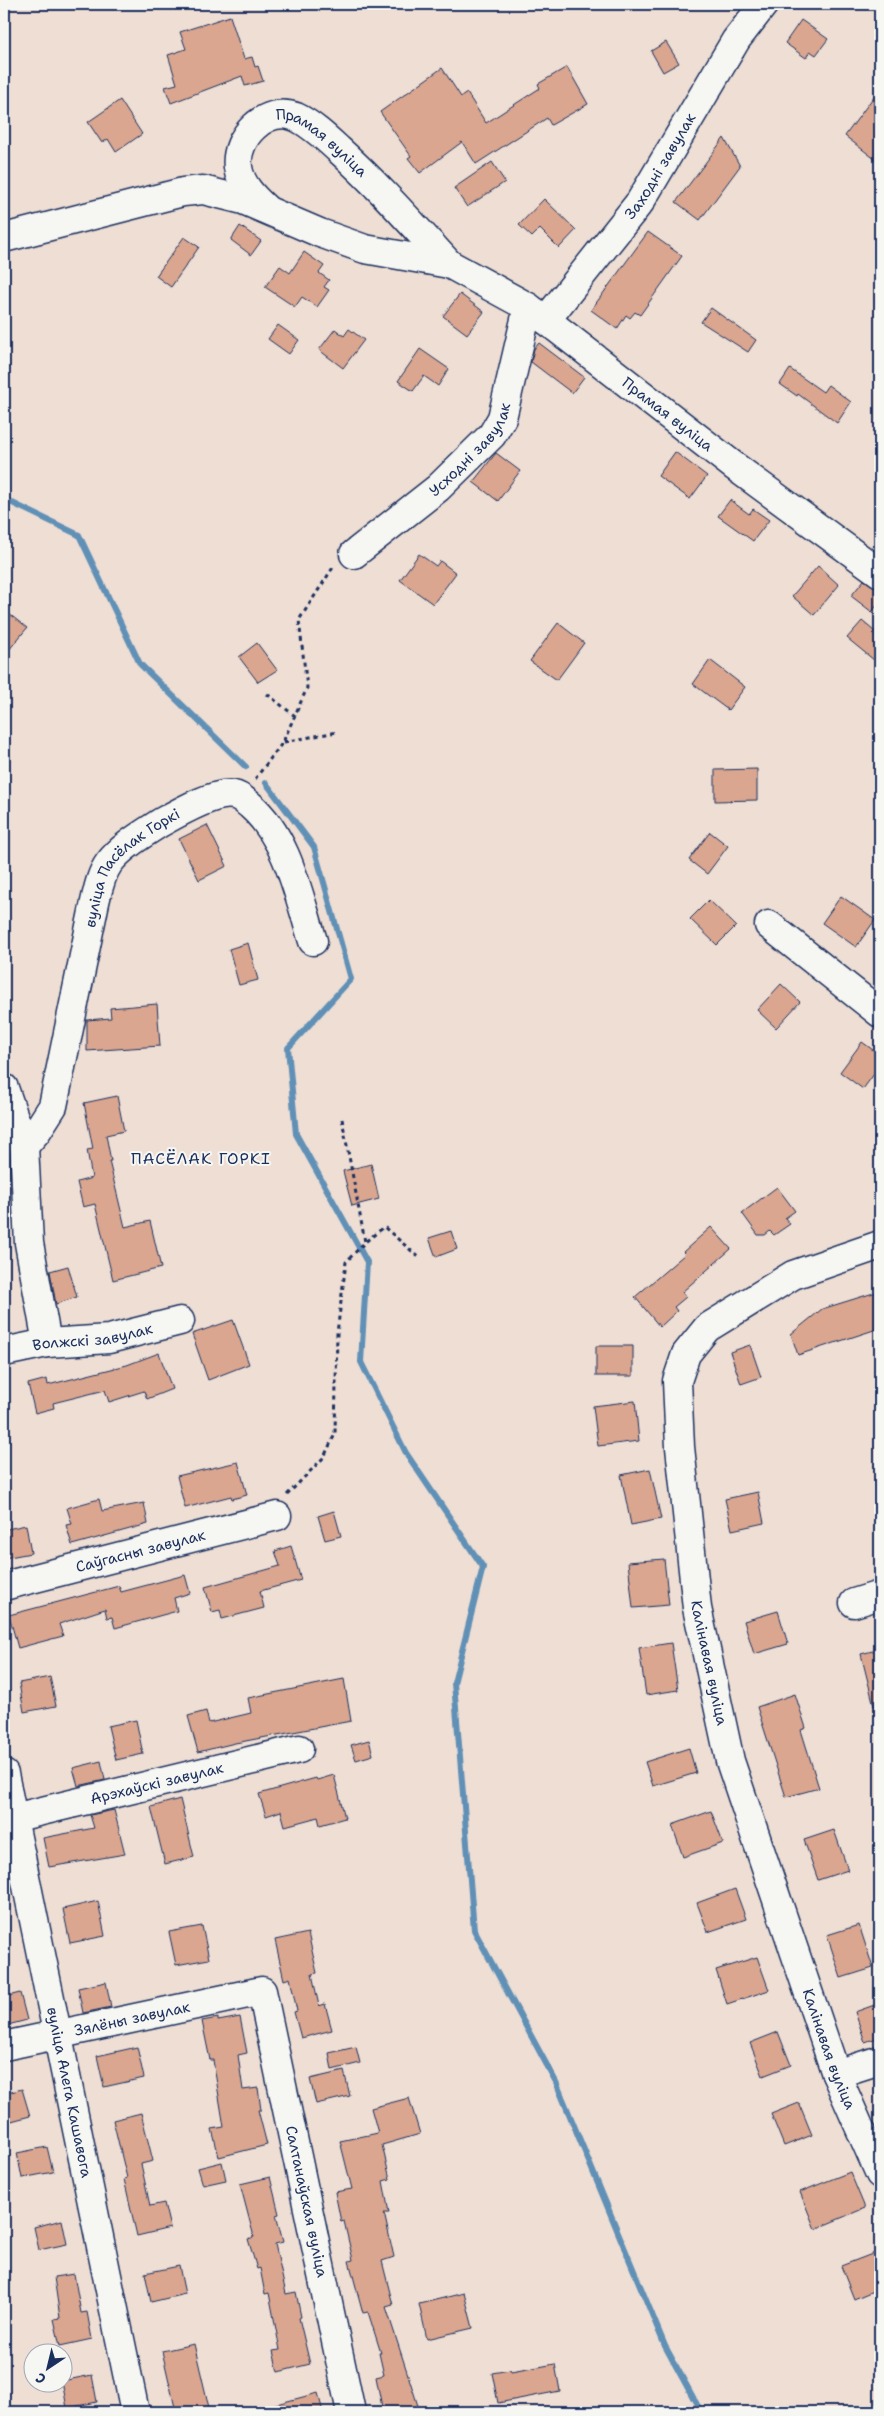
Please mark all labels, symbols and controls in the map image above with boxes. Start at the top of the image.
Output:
street label: Прамая вуліца [275,104,372,182]
street label: Заходні завулак [620,109,701,223]
street label: Прамая вуліца [618,373,718,456]
street label: Усходні завулак [425,401,515,501]
street label: вуліца Пасёлак Горкі [80,804,183,929]
district label: ПАСЁЛАК ГОРКІ [131,1148,271,1169]
street label: Волжскі завулак [31,1318,155,1356]
street label: Саўгасны завулак [74,1525,208,1577]
street label: Калінавая вуліца [686,1599,732,1728]
street label: Арэхаўскі завулак [88,1758,225,1809]
street label: Калінавая вуліца [798,1986,861,2113]
street label: Зялёны завулак [72,1997,192,2041]
street label: вуліца Алега Кашавога [42,2005,97,2180]
street label: Салтанаўская вуліца [281,2124,332,2280]
north arrow [22,2344,72,2394]
text: С [32,2369,49,2388]

